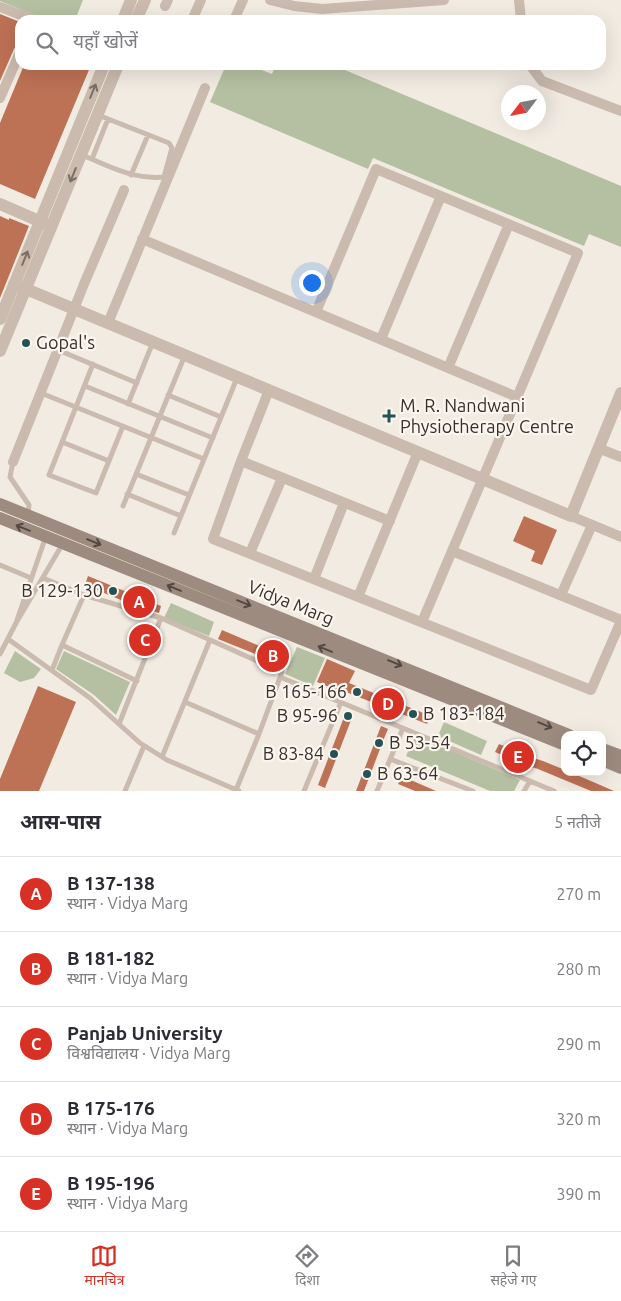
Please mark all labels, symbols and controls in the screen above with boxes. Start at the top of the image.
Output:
search box [15,15,606,70]
icon: search [33,29,61,57]
text: यहाँ खोजें [73,30,138,52]
one-way arrow [89,84,99,99]
north arrow [501,85,546,130]
one-way arrow [67,167,77,182]
one-way arrow [21,250,30,266]
your location [299,270,325,296]
place label: Gopal's [36,332,95,352]
marker: Gopal's [20,337,32,349]
place label: M. R. Nandwani Physiotherapy Centre [400,395,574,436]
marker: M. R. Nandwani Physiotherapy Centre [382,409,396,423]
one-way arrow [16,522,31,532]
one-way arrow [86,537,101,547]
street label: Vidya Marg [245,576,337,628]
place label: B 129-130 [21,580,103,600]
pin: A [123,583,155,621]
one-way arrow [167,583,182,593]
marker: B 129-130 [107,585,119,597]
one-way arrow [237,599,252,608]
pin: C [129,621,161,659]
pin: B [257,637,289,675]
one-way arrow [317,644,333,653]
one-way arrow [387,659,402,669]
place label: B 165-166 [265,681,347,701]
pin: D [372,685,404,723]
marker: B 165-166 [351,686,363,698]
place label: B 183-184 [423,703,505,723]
place label: B 95-96 [277,705,338,725]
marker: B 183-184 [407,708,419,720]
marker: B 95-96 [342,710,354,722]
one-way arrow [537,721,553,730]
map controls [561,731,606,776]
button: locate [561,731,606,776]
place label: B 53-54 [389,732,450,752]
marker: B 53-54 [373,737,385,749]
pin: E [502,738,534,776]
place label: B 83-84 [263,743,324,763]
marker: B 83-84 [328,748,340,760]
place label: B 63-64 [377,763,438,783]
marker: B 63-64 [361,768,373,780]
text: आस-पास [20,809,101,833]
text: 5 नतीजे [554,813,601,831]
text: B 137-138 [67,872,155,894]
text: A [30,885,42,903]
text: 270 m [556,885,601,903]
text: स्थान · Vidya Marg [67,894,188,912]
text: B 181-182 [67,947,155,969]
text: B [31,960,41,978]
text: 280 m [556,960,601,978]
text: स्थान · Vidya Marg [67,969,188,987]
text: Panjab University [67,1022,222,1044]
text: C [31,1035,41,1053]
text: 290 m [556,1035,601,1053]
text: विश्वविद्यालय · Vidya Marg [67,1044,231,1062]
text: B 175-176 [67,1097,155,1119]
text: D [30,1110,42,1128]
text: 320 m [556,1110,601,1128]
text: स्थान · Vidya Marg [67,1119,188,1137]
text: B 195-196 [67,1172,155,1194]
text: E [31,1185,41,1203]
text: 390 m [556,1185,601,1203]
text: स्थान · Vidya Marg [67,1194,188,1212]
tab: मानचित्र [84,1242,124,1291]
tab: दिशा [293,1242,321,1291]
tab: सहेजे गए [490,1242,537,1291]

